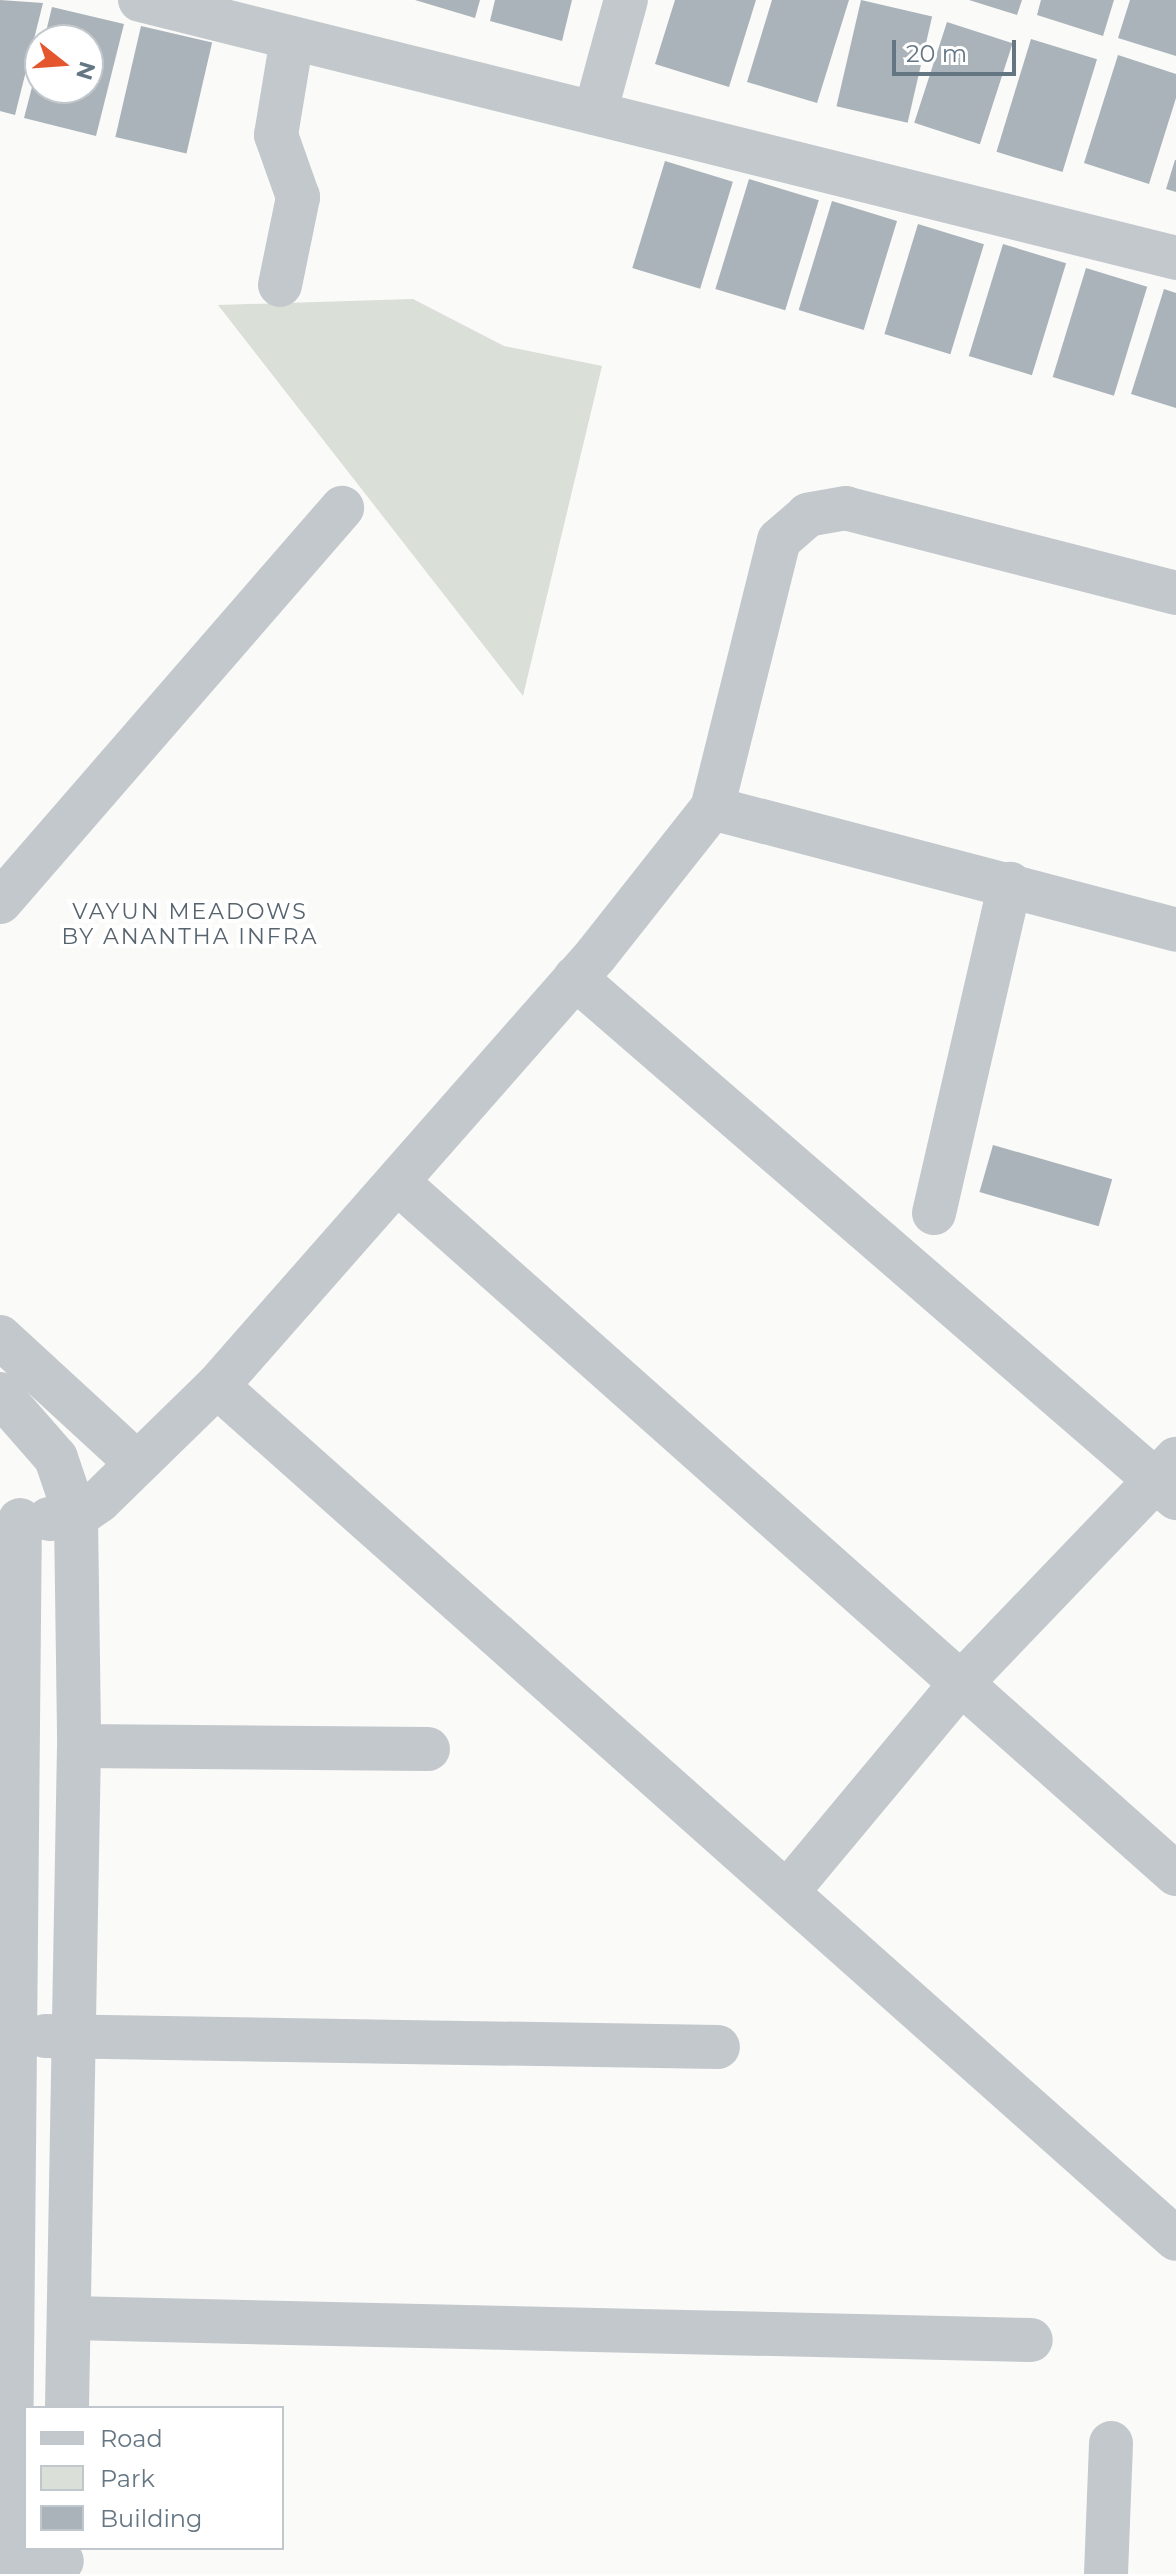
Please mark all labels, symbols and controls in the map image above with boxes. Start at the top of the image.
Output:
north arrow [24,24,104,104]
scale bar [896,24,1020,74]
text: 20 m [906,39,967,68]
text: N [70,58,101,83]
district label: VAYUN MEADOWS BY ANANTHA INFRA [62,898,318,950]
legend [24,2406,284,2550]
text: Road [100,2424,163,2453]
text: Park [100,2464,155,2493]
text: Building [100,2504,203,2533]

